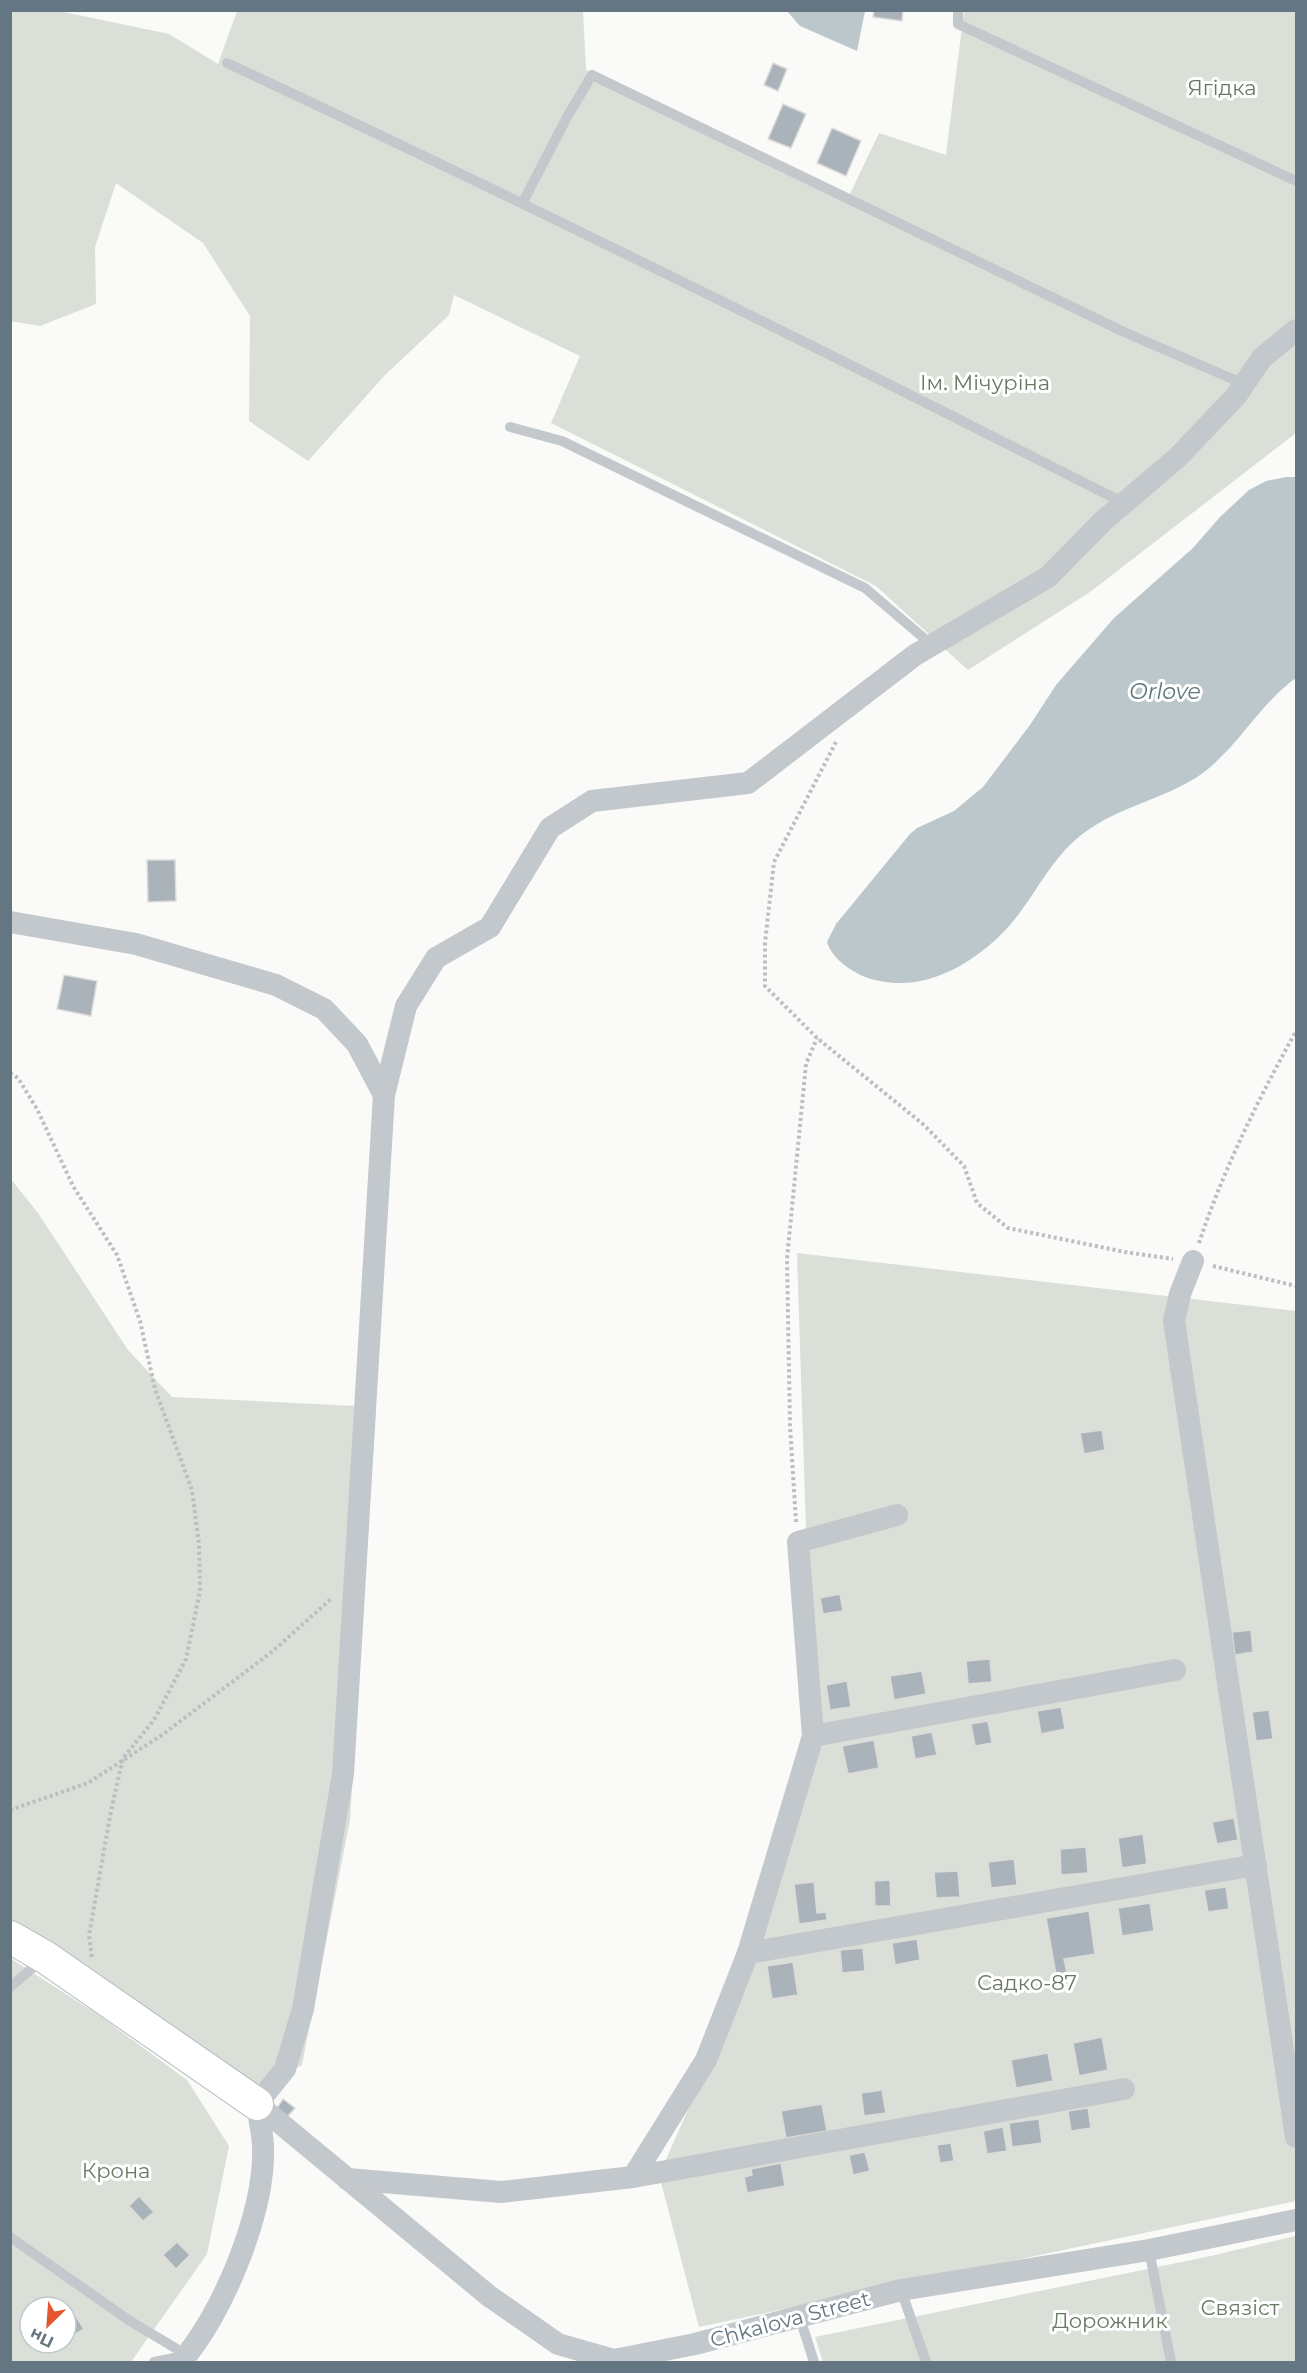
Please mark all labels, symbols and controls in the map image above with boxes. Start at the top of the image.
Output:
park label: Ягідка [1188,75,1257,100]
park label: Ім. Мічуріна [920,370,1050,395]
water label: Orlove [1129,678,1201,705]
park label: Садко-87 [977,1970,1077,1995]
park label: Крона [82,2158,150,2183]
street label: Chkalova Street [707,2286,873,2352]
north arrow [18,2295,78,2355]
park label: Связіст [1200,2295,1280,2320]
park label: Дорожник [1052,2308,1168,2333]
text: Пн [27,2324,57,2352]

